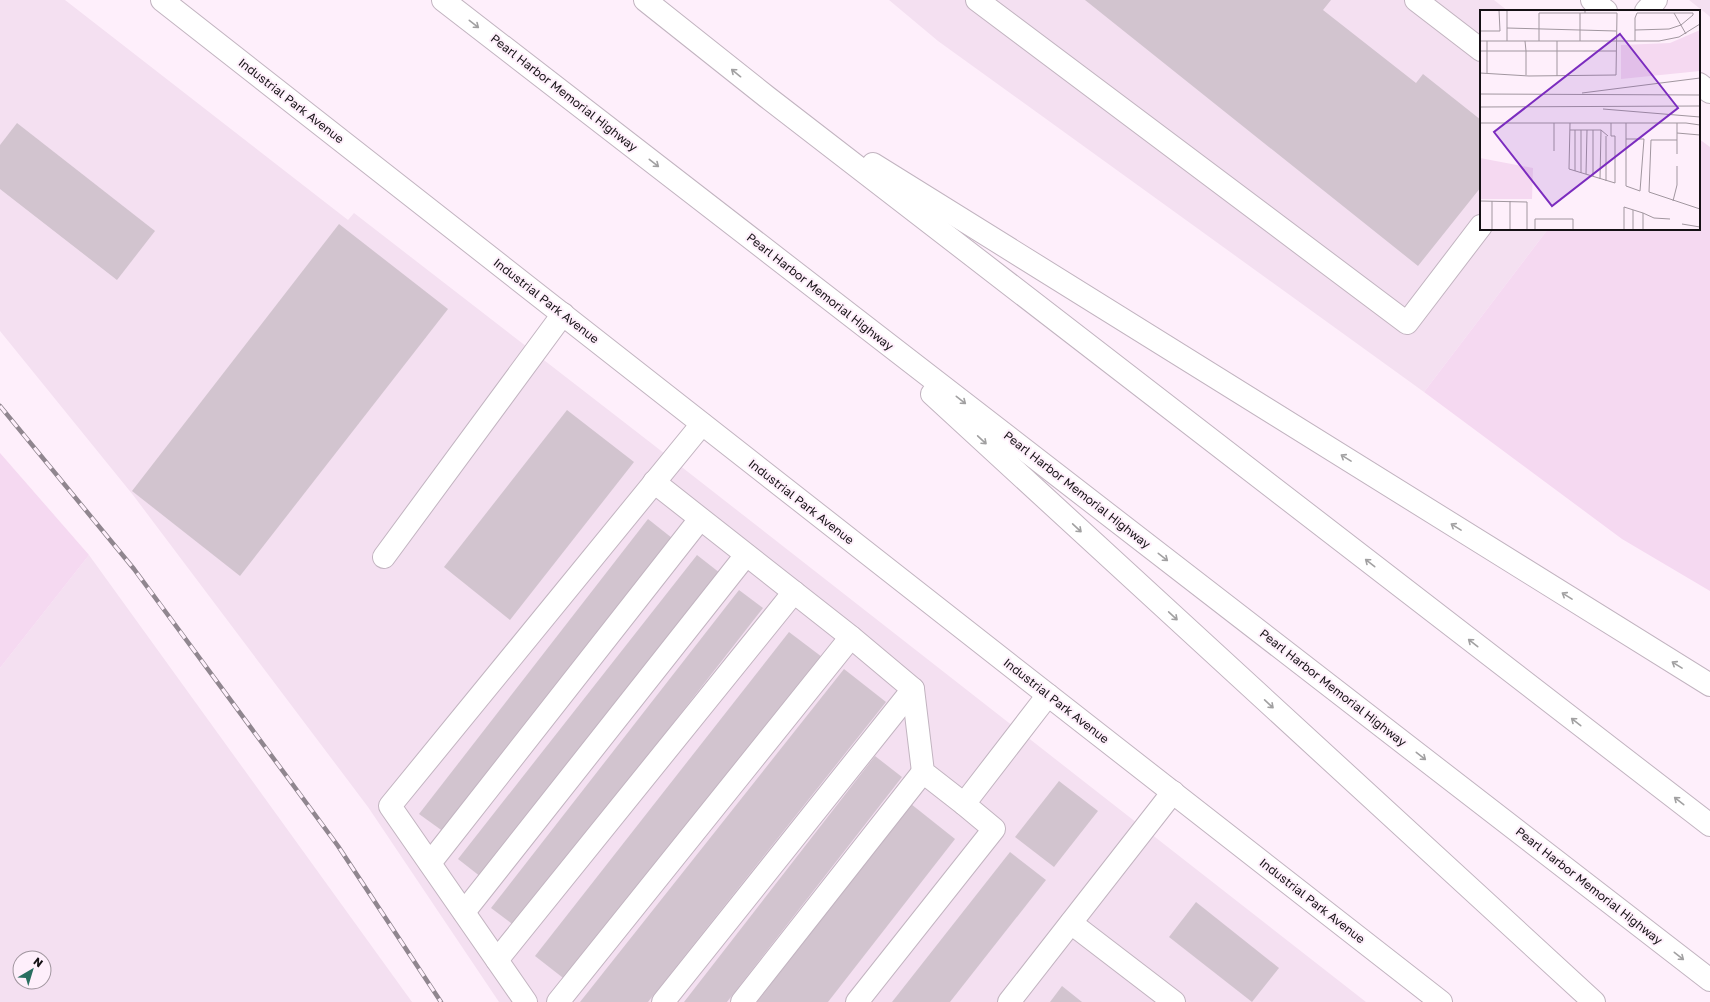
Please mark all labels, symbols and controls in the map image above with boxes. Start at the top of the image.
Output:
inset map [1480,10,1700,230]
one-way arrow [468,20,479,28]
street label: Pearl Harbor Memorial Highway [488,31,641,155]
street label: Industrial Park Avenue [236,55,347,146]
one-way arrow [731,69,742,77]
one-way arrow [649,159,660,168]
street label: Pearl Harbor Memorial Highway [744,230,897,354]
street label: Industrial Park Avenue [491,255,602,346]
one-way arrow [955,396,966,404]
street label: Pearl Harbor Memorial Highway [1001,428,1154,552]
one-way arrow [977,435,987,445]
one-way arrow [1340,454,1352,462]
street label: Industrial Park Avenue [746,456,857,547]
one-way arrow [1072,523,1082,532]
one-way arrow [1451,523,1462,531]
one-way arrow [1158,553,1169,561]
one-way arrow [1365,559,1376,567]
one-way arrow [1561,591,1573,599]
one-way arrow [1168,611,1178,621]
street label: Pearl Harbor Memorial Highway [1257,626,1410,750]
one-way arrow [1468,638,1479,647]
street label: Industrial Park Avenue [1001,655,1112,746]
one-way arrow [1671,660,1683,668]
one-way arrow [1264,699,1274,709]
one-way arrow [1571,718,1582,726]
one-way arrow [1415,752,1426,761]
one-way arrow [1674,797,1685,806]
street label: Pearl Harbor Memorial Highway [1513,824,1666,948]
street label: Industrial Park Avenue [1257,855,1368,946]
north arrow [12,950,52,990]
one-way arrow [1673,951,1684,960]
text: N [31,954,46,969]

